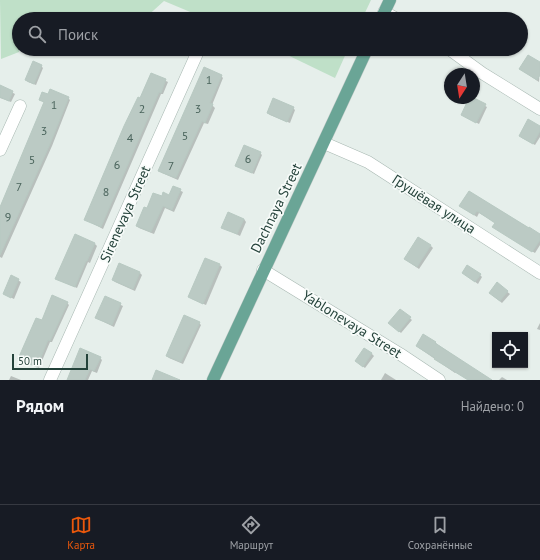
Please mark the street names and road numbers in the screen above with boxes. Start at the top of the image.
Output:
street label: Dachnaya Street [247,160,306,256]
street label: Sirenevaya Street [96,163,155,265]
street label: Грушёвая улица [389,170,479,238]
street label: Yablonevaya Street [299,286,405,362]

